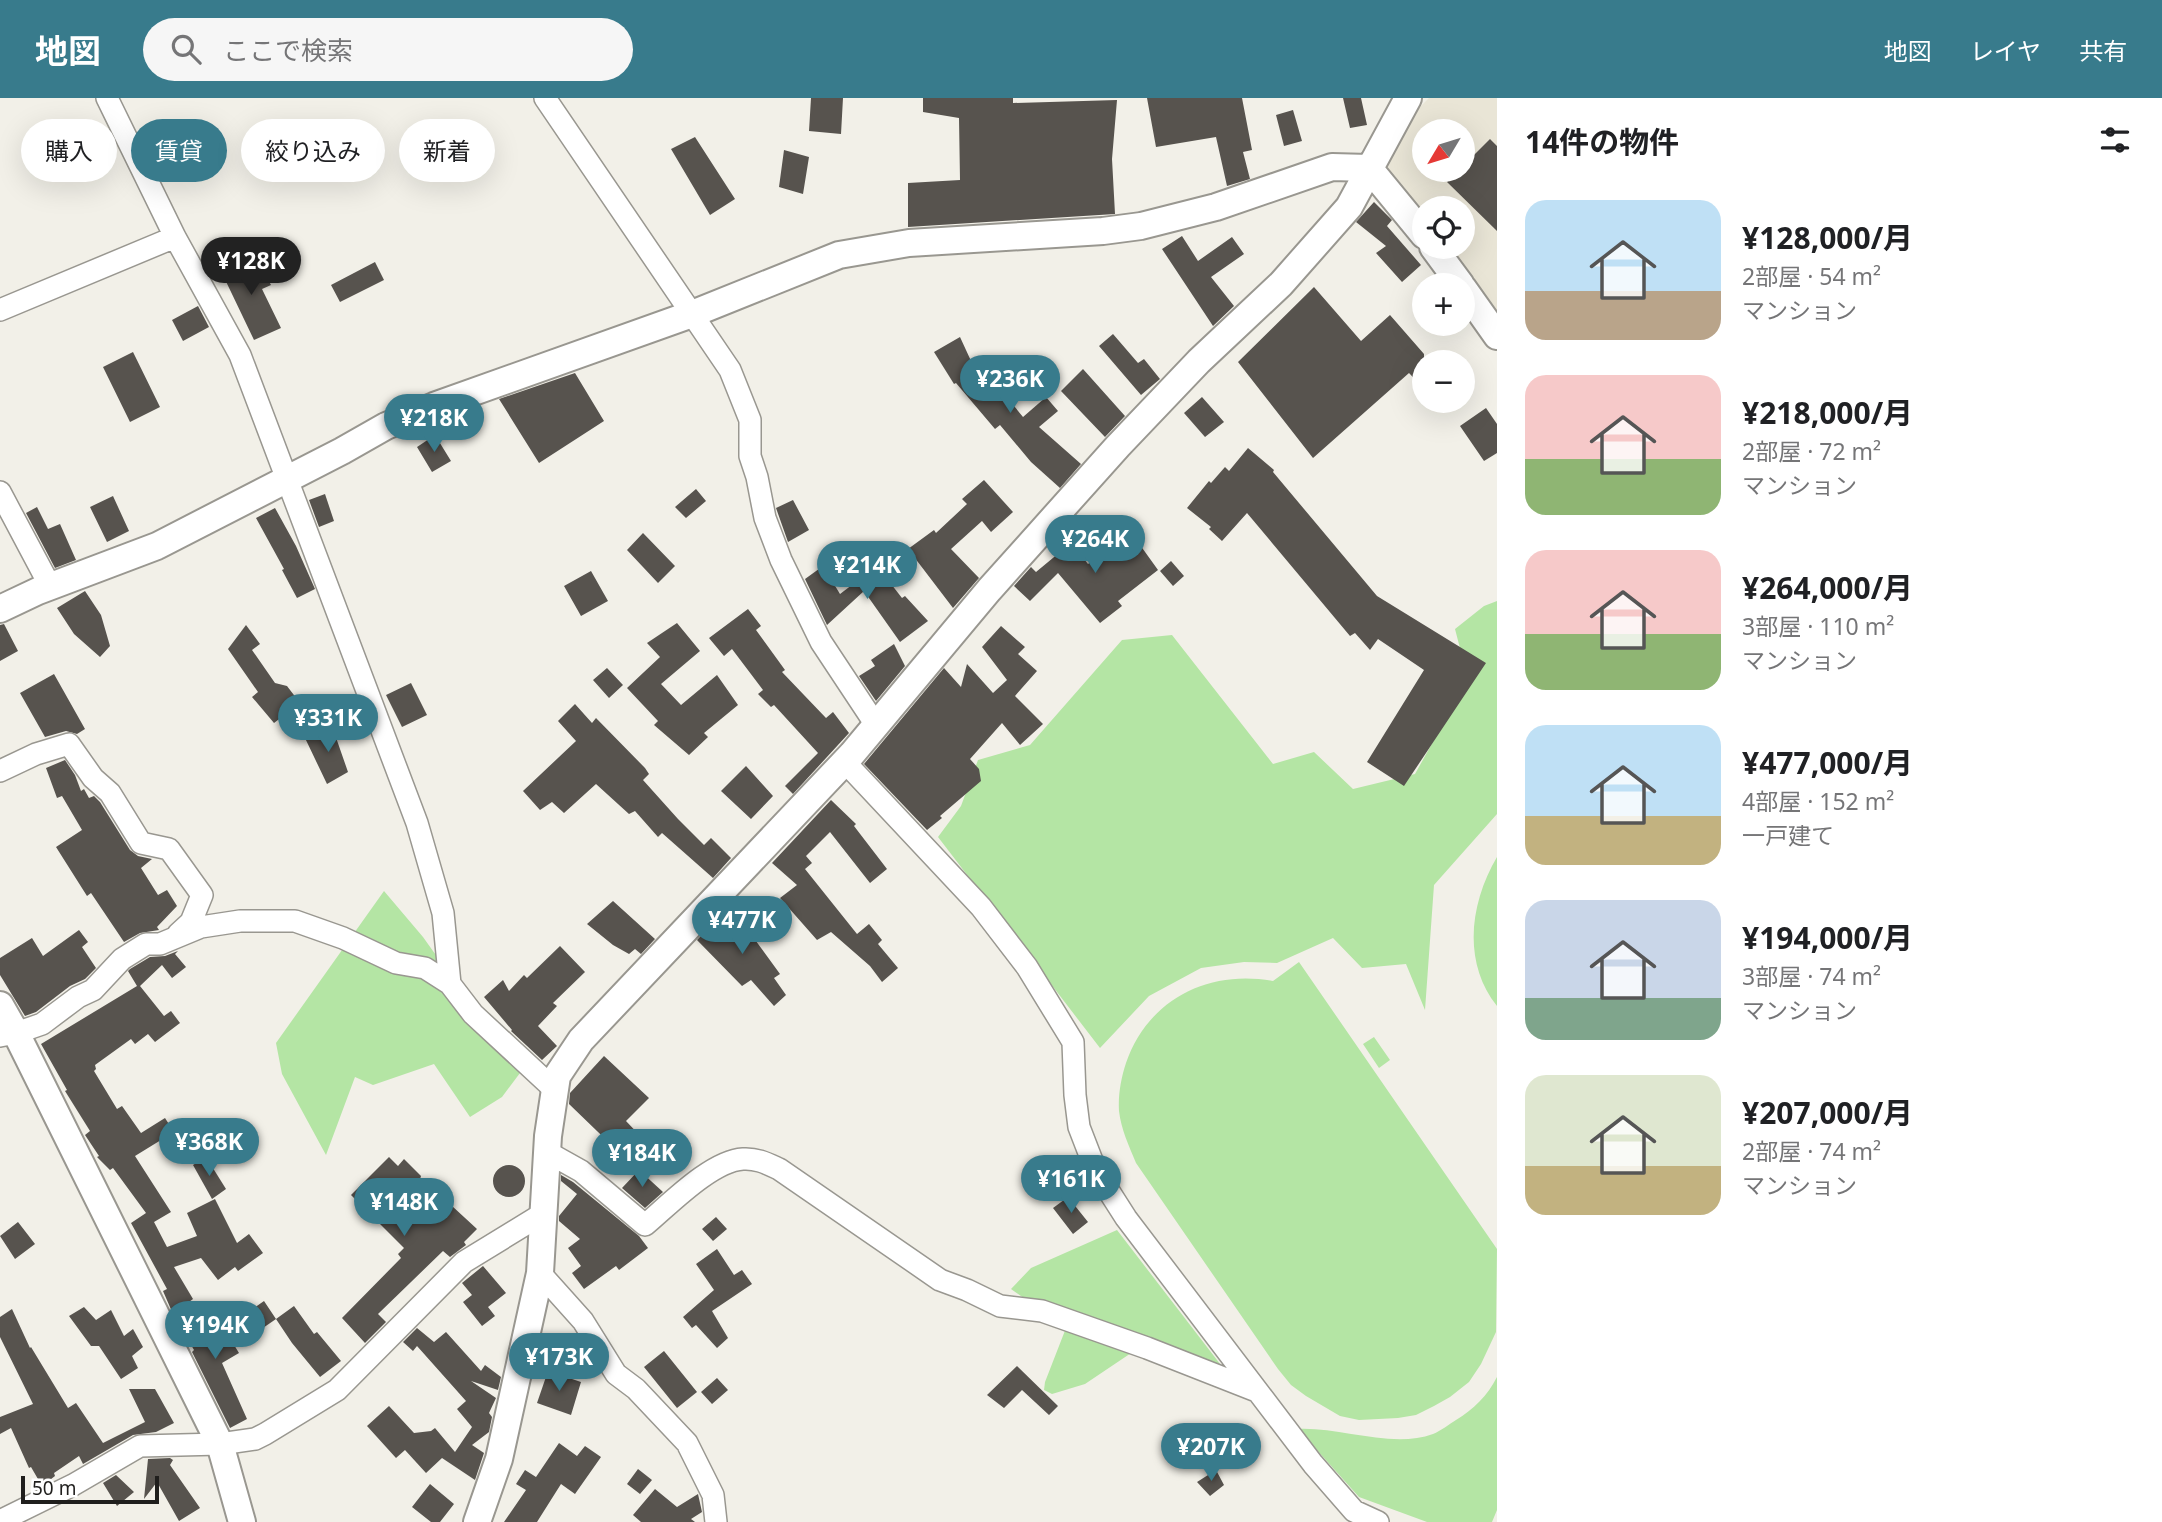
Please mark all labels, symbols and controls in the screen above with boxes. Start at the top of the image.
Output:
search box [143,18,633,81]
text: 地図 [35,28,101,73]
icon: search [167,30,205,68]
text: ここで検索 [223,32,353,68]
text: 地図 [1884,34,1932,67]
text: レイヤ [1970,34,2041,67]
text: 共有 [2079,34,2127,67]
chip: 購入 [21,119,117,182]
chip: 賃貸 [131,119,227,182]
chip: 絞り込み [241,119,385,182]
chip: 新着 [399,119,495,182]
north arrow [1412,119,1475,182]
map controls [1412,119,1475,413]
text: 14件の物件 [1525,121,1679,162]
icon: filters [2096,121,2134,159]
button: locate [1412,196,1475,259]
text: ¥128,000/月 [1742,217,1913,258]
icon: home [1581,228,1665,312]
pin: ¥128K [202,238,300,297]
text: ¥128K [217,244,285,276]
text: 2部屋 · 54 m² [1742,260,1881,292]
button: + [1412,273,1475,336]
text: マンション [1742,294,1857,326]
button: − [1412,350,1475,413]
pin: ¥236K [961,356,1059,415]
text: ¥236K [976,362,1044,394]
text: ¥218,000/月 [1742,392,1913,433]
pin: ¥218K [385,394,483,454]
text: ¥218K [400,401,468,433]
icon: home [1581,403,1665,487]
text: 2部屋 · 72 m² [1742,435,1881,467]
text: マンション [1742,469,1857,501]
pin: ¥264K [1046,516,1144,575]
text: ¥264K [1061,522,1129,554]
pin: ¥214K [818,542,916,601]
text: ¥214K [833,548,901,580]
text: ¥264,000/月 [1742,567,1913,608]
icon: home [1581,578,1665,662]
text: 3部屋 · 110 m² [1742,610,1894,642]
text: マンション [1742,644,1857,676]
pin: ¥331K [279,694,377,754]
text: ¥331K [294,701,362,733]
text: ¥477,000/月 [1742,742,1913,783]
icon: home [1581,753,1665,837]
text: 4部屋 · 152 m² [1742,785,1894,817]
text: 一戸建て [1742,819,1834,851]
pin: ¥477K [693,896,791,956]
text: ¥477K [708,903,776,935]
text: ¥194,000/月 [1742,917,1913,958]
icon: home [1581,928,1665,1012]
text: 3部屋 · 74 m² [1742,960,1881,992]
text: マンション [1742,994,1857,1026]
text: ¥207,000/月 [1742,1092,1913,1133]
icon: home [1581,1103,1665,1187]
pin: ¥368K [160,1118,258,1178]
text: ¥368K [175,1125,243,1157]
pin: ¥184K [593,1130,691,1189]
text: 2部屋 · 74 m² [1742,1135,1881,1167]
text: ¥184K [608,1136,676,1168]
pin: ¥161K [1022,1156,1120,1215]
text: ¥161K [1037,1162,1105,1194]
text: マンション [1742,1169,1857,1201]
pin: ¥148K [355,1178,453,1238]
text: ¥148K [370,1185,438,1217]
pin: ¥194K [166,1302,264,1361]
text: ¥194K [181,1308,249,1340]
pin: ¥173K [510,1334,608,1393]
text: ¥173K [525,1340,593,1372]
pin: ¥207K [1162,1424,1260,1483]
text: ¥207K [1177,1430,1245,1462]
scale bar [21,1473,159,1505]
text: 50 m [32,1475,76,1501]

